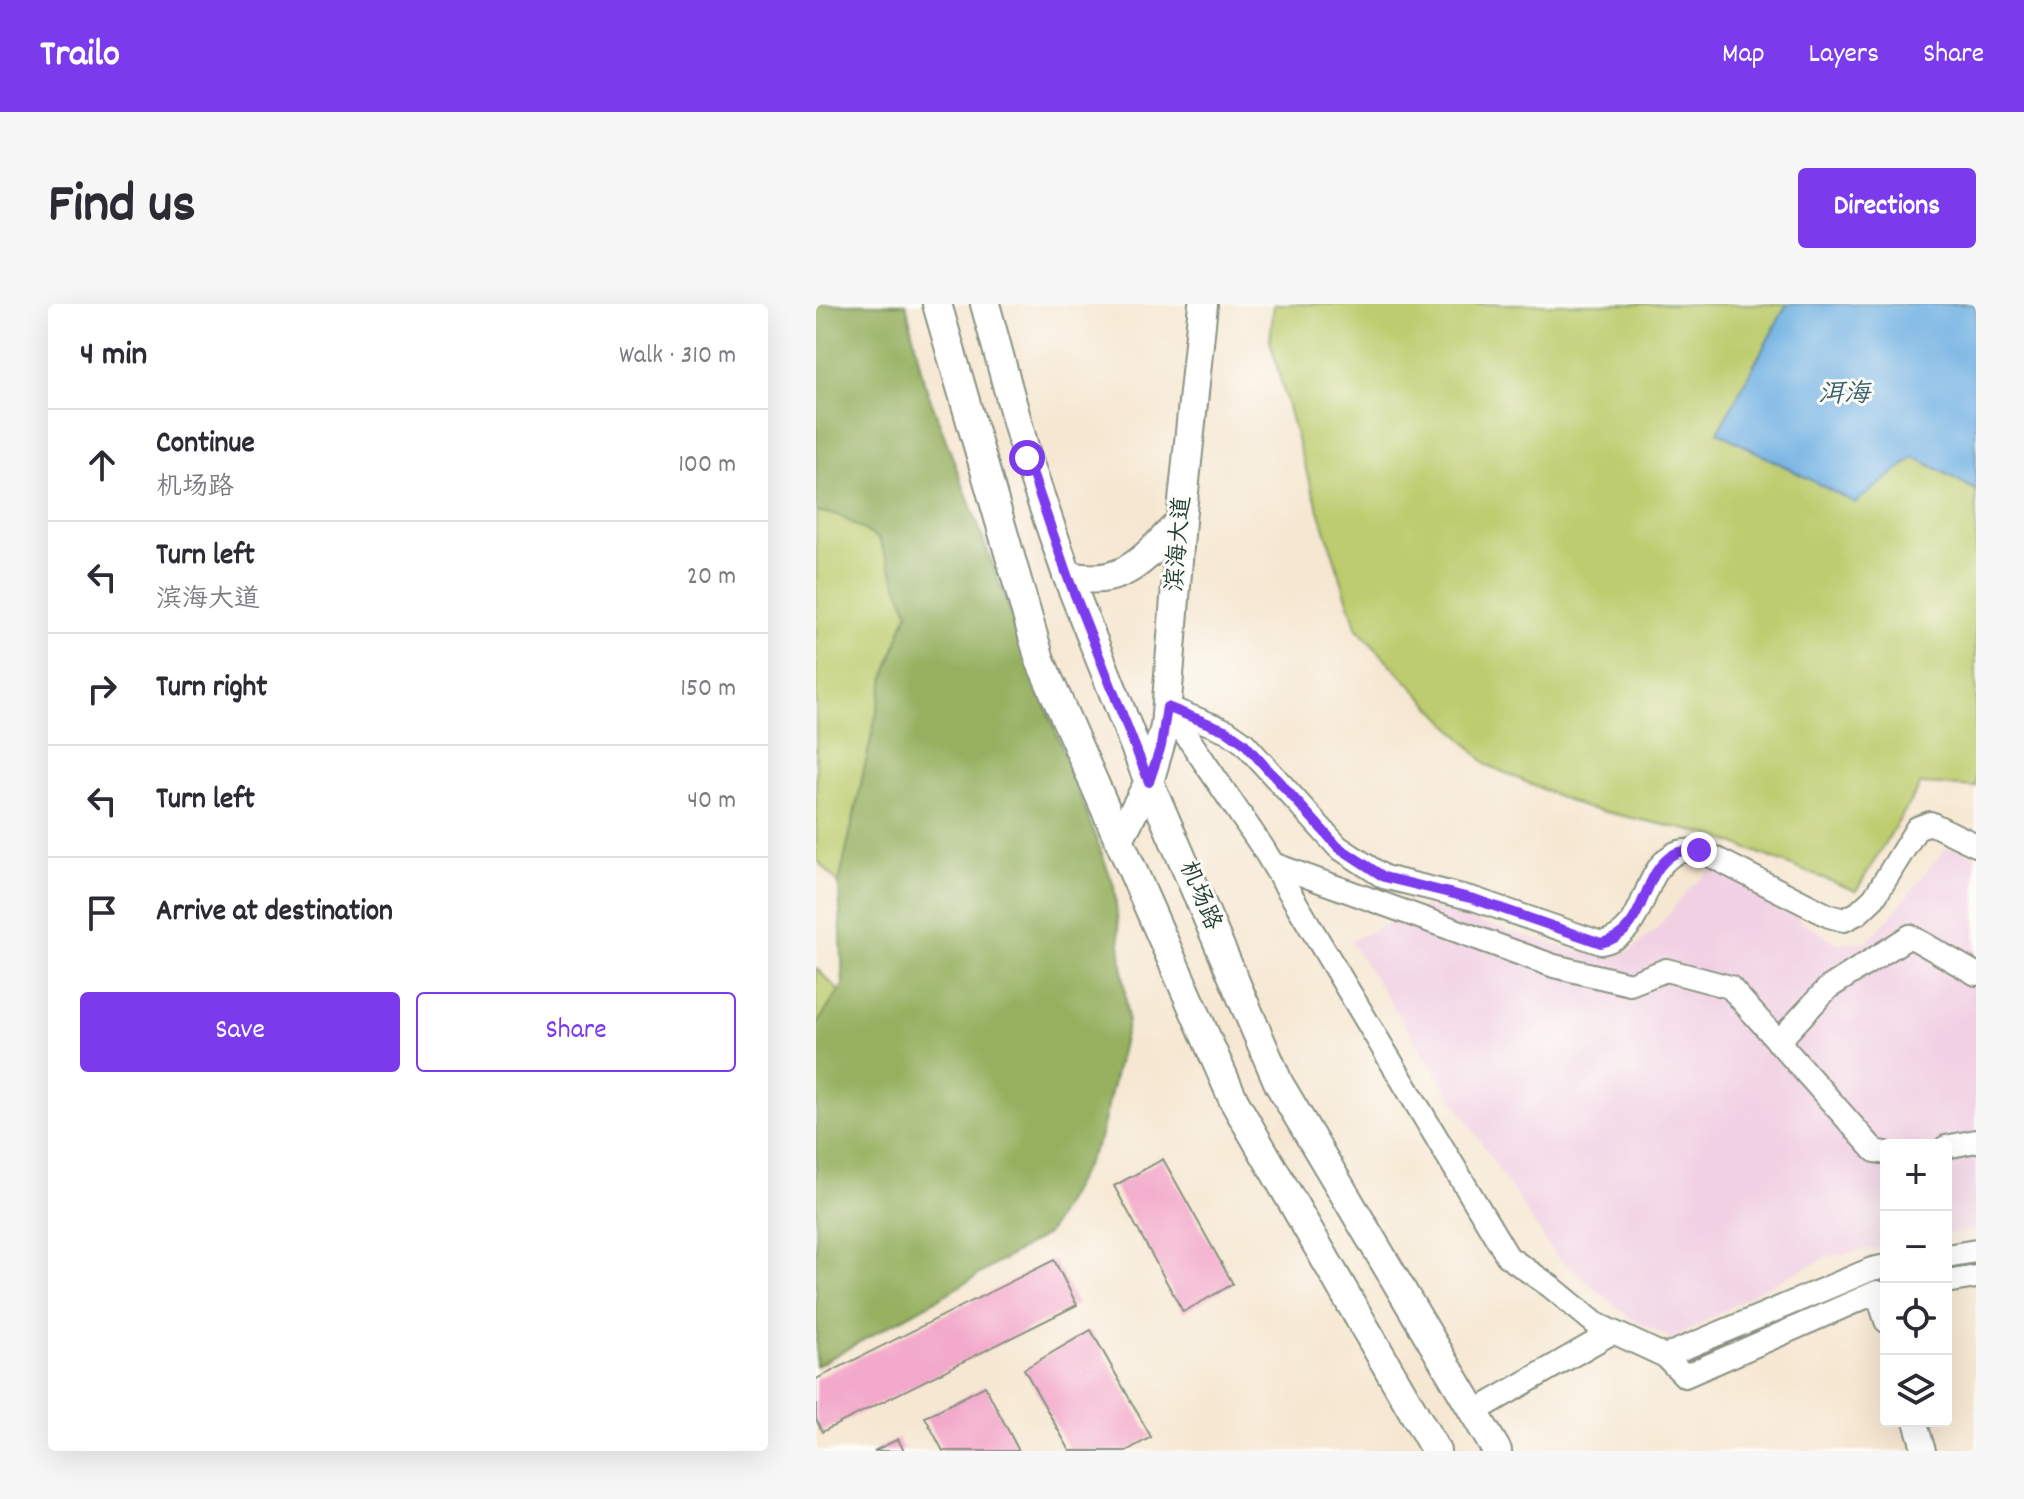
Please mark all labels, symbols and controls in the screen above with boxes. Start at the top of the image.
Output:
text: Trailo [40,29,120,84]
text: Map [1722,36,1765,76]
text: Layers [1809,36,1879,76]
text: Share [1923,36,1984,76]
text: Find us [48,168,196,248]
button: Directions [1798,168,1976,248]
text: 4 min [80,332,147,381]
text: Walk · 310 m [619,338,736,375]
water label: 洱海 [1818,377,1872,414]
text: Continue [156,424,255,467]
route start [1009,440,1045,476]
icon: ahead [80,443,124,487]
text: 100 m [678,447,736,484]
text: 机场路 [156,470,234,507]
street label: 滨海大道 [1159,495,1201,593]
text: Turn left [156,536,255,579]
icon: left [80,555,124,599]
text: 20 m [687,559,736,596]
text: 滨海大道 [156,582,260,619]
icon: right [80,667,124,711]
text: Turn right [156,668,267,711]
text: 150 m [680,671,736,708]
icon: left [80,779,124,823]
text: Turn left [156,780,255,823]
text: 40 m [687,783,736,820]
route end [1681,832,1717,868]
street label: 机场路 [1169,856,1229,936]
icon: arrive [80,891,124,935]
text: Arrive at destination [156,892,393,935]
button: Save [80,992,400,1072]
button: Share [416,992,736,1072]
map controls [1880,1139,1952,1427]
button: + [1880,1139,1952,1211]
button: − [1880,1211,1952,1283]
button: locate [1880,1283,1952,1355]
button: layers [1880,1355,1952,1427]

